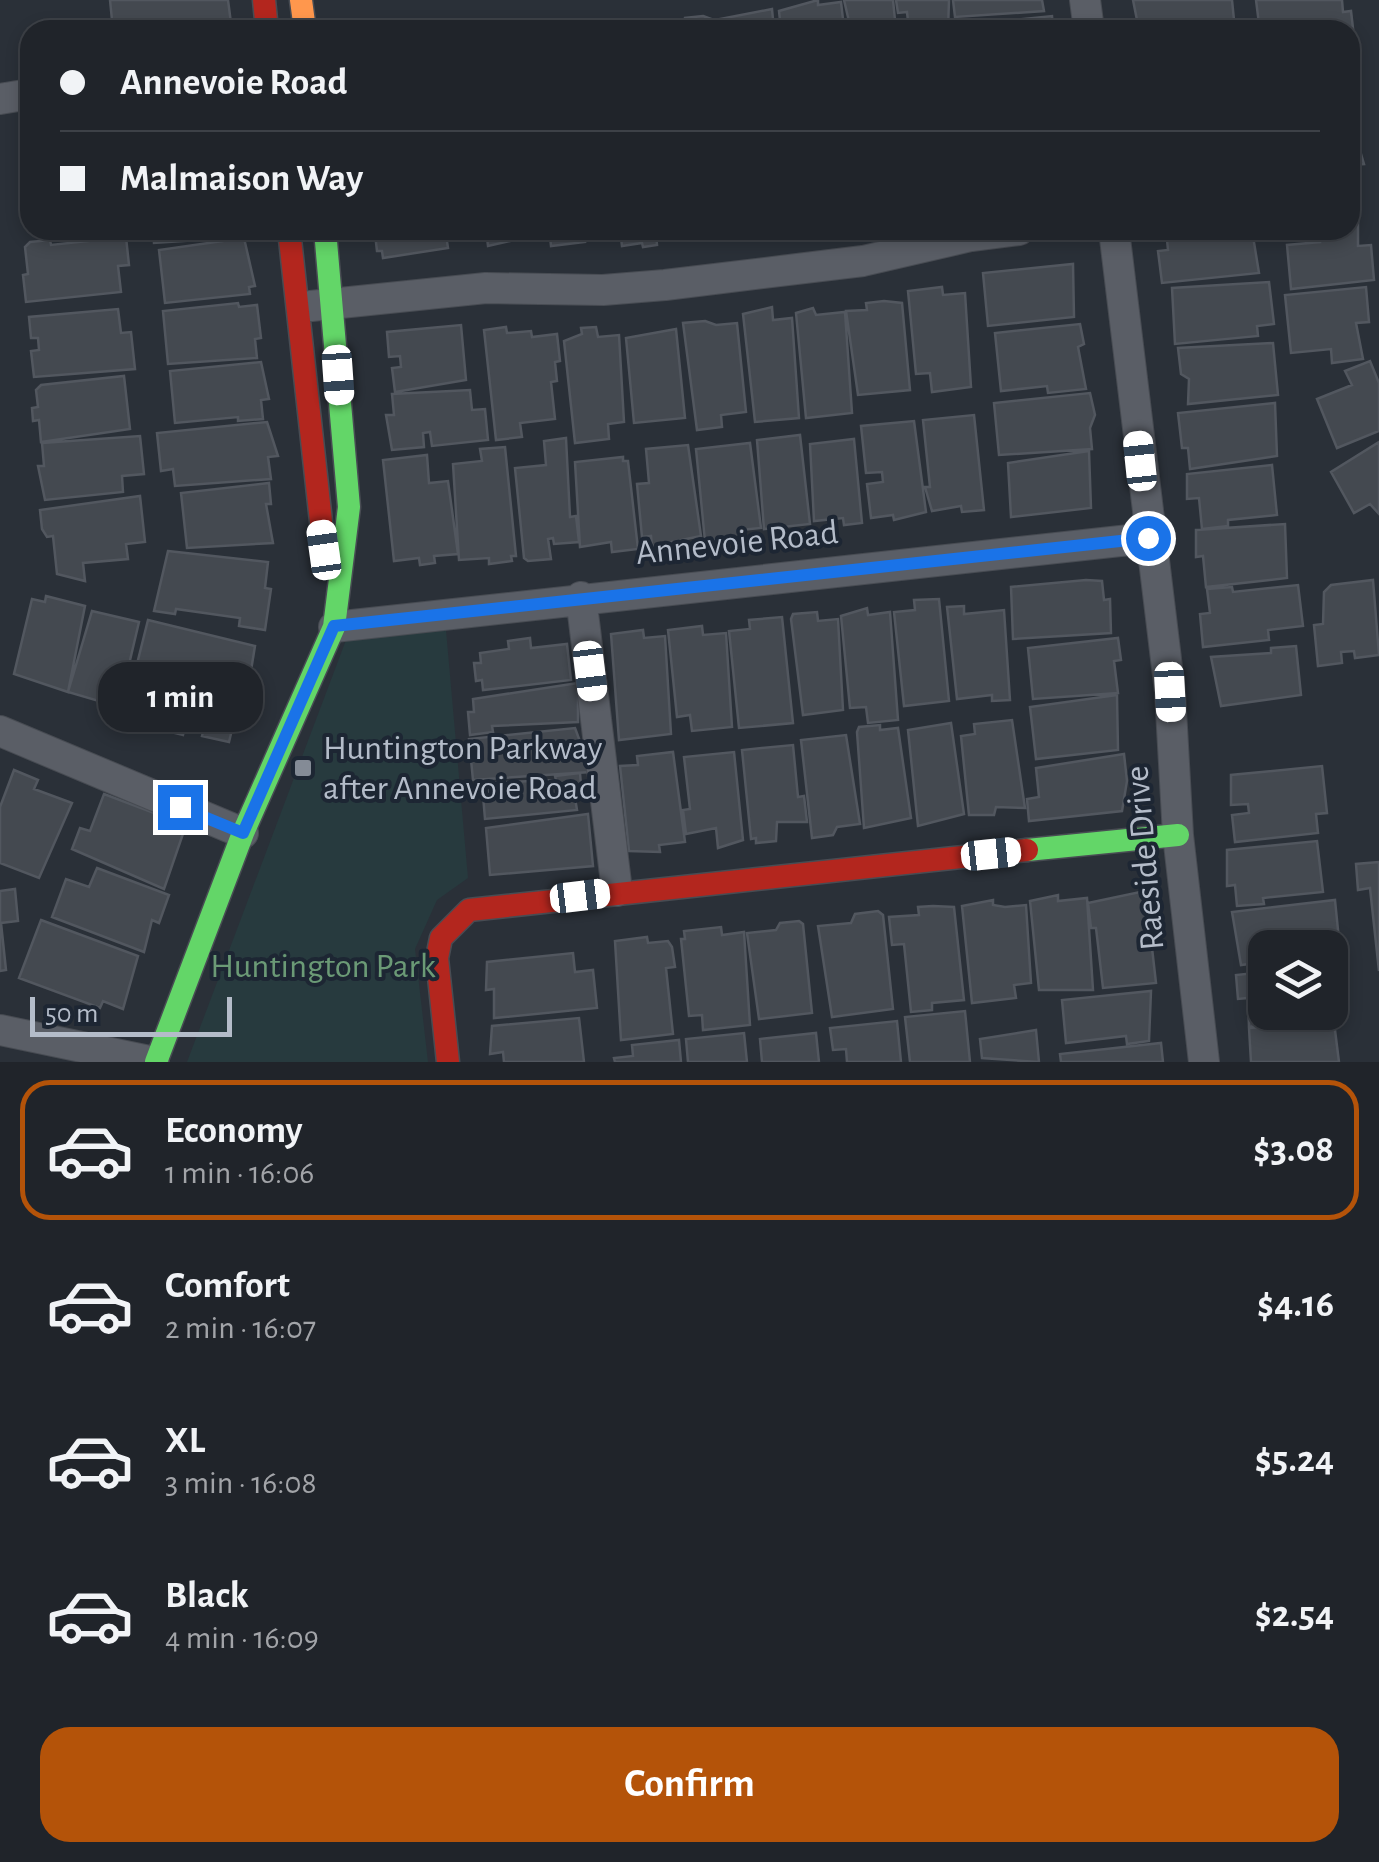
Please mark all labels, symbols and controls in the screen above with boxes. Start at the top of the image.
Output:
text: Annevoie Road [120,64,348,102]
text: Malmaison Way [120,160,363,198]
car [321,344,355,406]
car [1122,430,1158,492]
street label: Annevoie Road [634,515,840,571]
route start [1126,516,1171,561]
car [305,518,343,582]
car [571,639,609,703]
car [1153,661,1187,723]
callout: 1 min [98,662,262,732]
text: 1 min [147,681,214,713]
place label: Huntington Parkway after Annevoie Road [323,731,602,806]
marker: Huntington Parkway after Annevoie Road [292,757,314,779]
street label: Raeside Drive [1119,764,1171,952]
route end [158,785,203,830]
car [960,836,1022,872]
car [548,877,612,915]
map controls [1248,930,1348,1030]
button: layers [1248,930,1348,1030]
park label: Huntington Park [210,949,436,984]
scale bar [30,992,232,1036]
text: 50 m [45,1000,99,1028]
icon: car [45,1105,135,1195]
text: Economy [165,1112,303,1150]
text: $3.08 [1253,1131,1334,1169]
text: 1 min · 16:06 [165,1157,314,1189]
icon: car [45,1260,135,1350]
text: Comfort [165,1267,290,1305]
text: $4.16 [1257,1286,1334,1324]
text: 2 min · 16:07 [165,1312,316,1344]
icon: car [45,1415,135,1505]
text: XL [165,1422,205,1460]
text: $5.24 [1255,1441,1334,1479]
text: 3 min · 16:08 [165,1467,317,1499]
icon: car [45,1570,135,1660]
text: Black [165,1577,249,1615]
text: $2.54 [1255,1596,1334,1634]
text: 4 min · 16:09 [165,1622,319,1654]
button: Confirm [40,1727,1339,1842]

